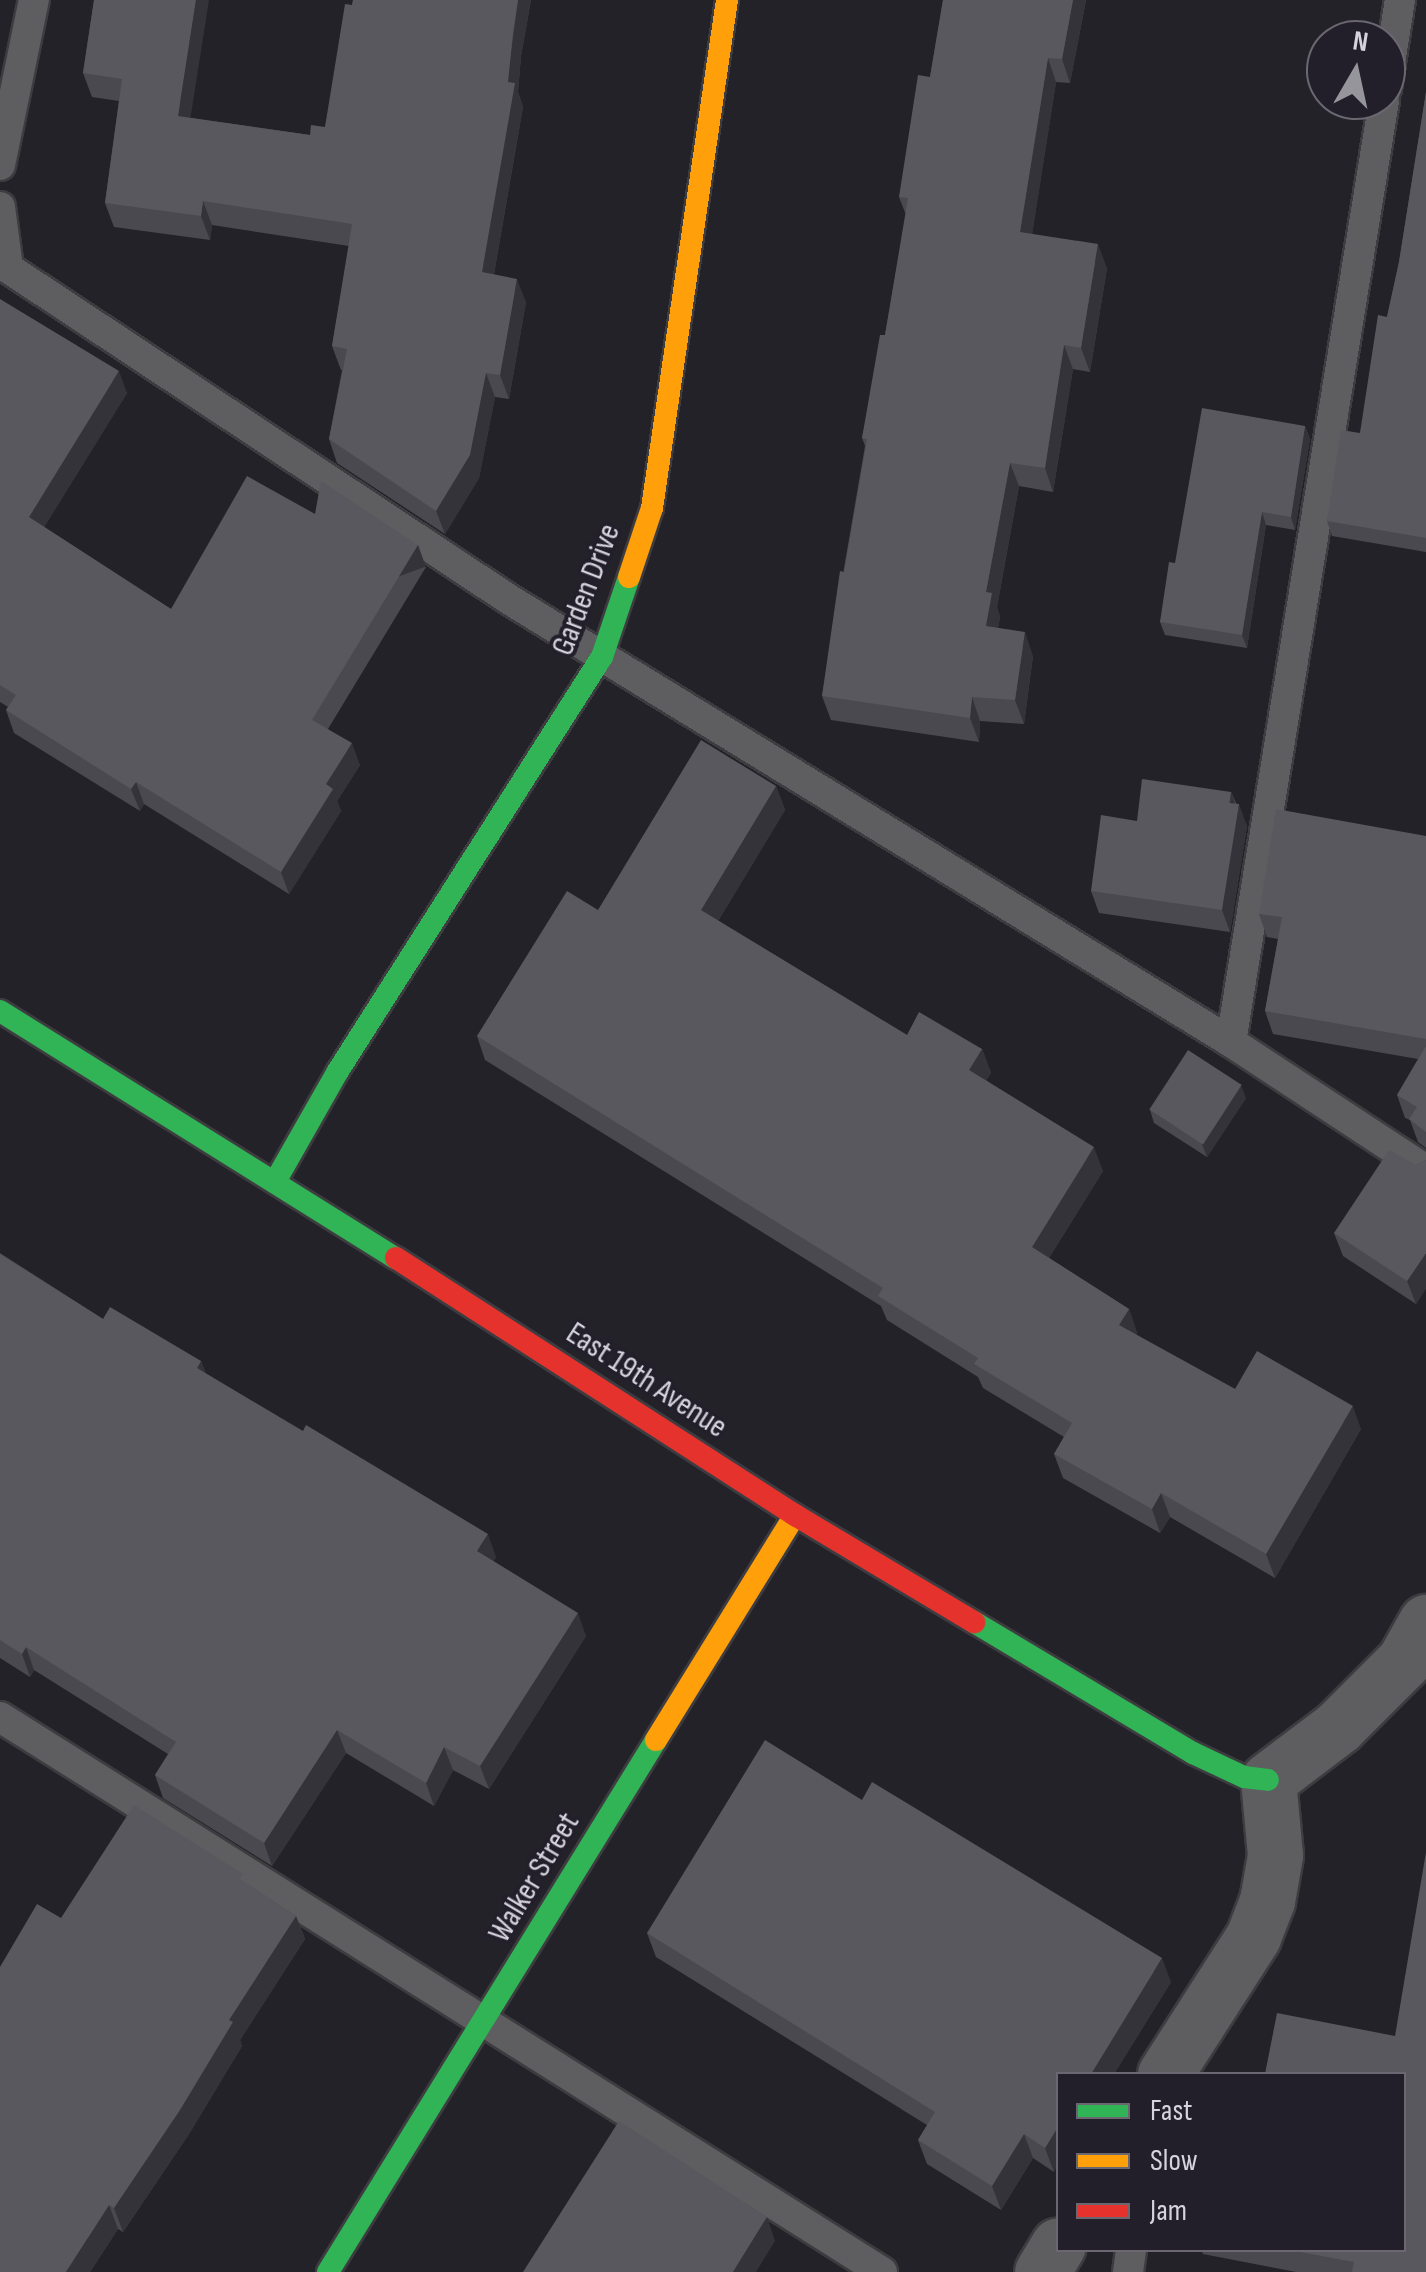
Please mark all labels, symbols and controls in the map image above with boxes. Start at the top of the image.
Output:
north arrow [1306,20,1406,120]
text: N [1350,24,1370,59]
street label: Garden Drive [544,519,630,661]
street label: East 19th Avenue [558,1315,734,1447]
street label: Walker Street [481,1806,589,1950]
legend [1056,2072,1406,2252]
text: Fast [1150,2093,1192,2129]
text: Slow [1150,2143,1198,2179]
text: Jam [1150,2193,1187,2229]

